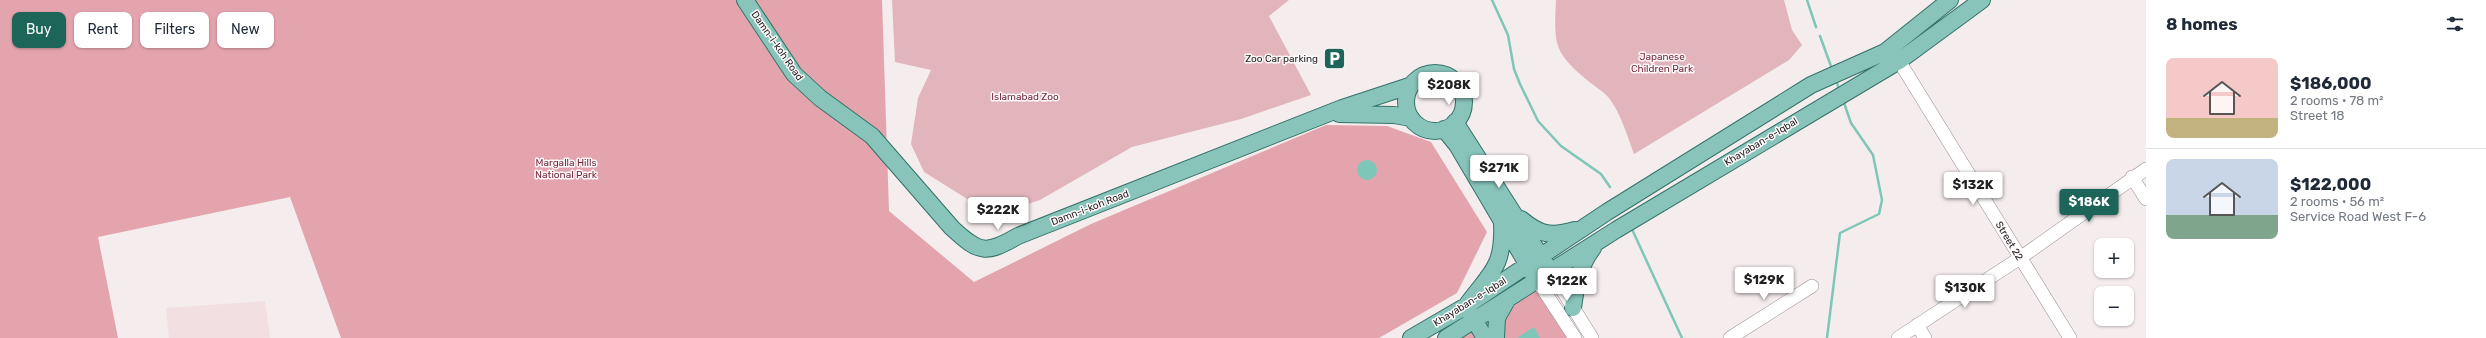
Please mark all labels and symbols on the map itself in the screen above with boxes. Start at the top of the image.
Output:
street label: Damn-i-koh Road [748,9,806,83]
parking icon: Zoo Car parking [1321,46,1347,72]
park label: Japanese Children Park [1631,51,1694,75]
place label: Zoo Car parking [1245,53,1318,65]
pin: $208K [1421,72,1477,106]
park label: Islamabad Zoo [991,91,1059,103]
street label: Khayaban-e-Iqbal [1722,115,1800,169]
pin: $271K [1471,155,1527,189]
park label: Margalla Hills National Park [535,157,598,181]
pin: $132K [1945,172,2001,206]
street label: Damn-i-koh Road [1049,188,1131,228]
pin: $186K [2061,189,2117,223]
pin: $222K [970,197,1026,231]
street label: Street 22 [1993,219,2025,263]
pin: $129K [1736,267,1792,301]
pin: $122K [1539,268,1595,302]
street label: Khayaban-e-Iqbal [1431,275,1509,329]
pin: $130K [1937,275,1993,309]

